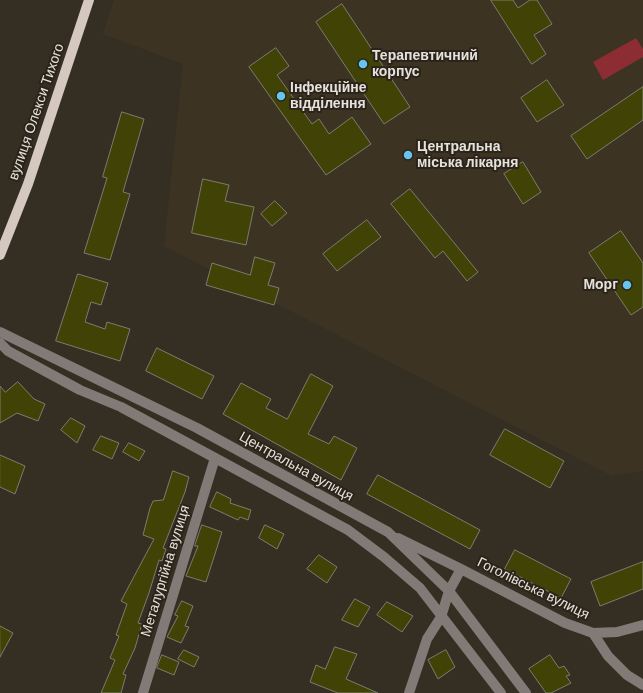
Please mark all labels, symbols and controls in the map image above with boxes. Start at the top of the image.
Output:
street label: вулиця Олекси Тихого [6,41,68,183]
place label: Терапевтичний корпус [372,48,478,80]
marker: Терапевтичний корпус [357,58,369,70]
place label: Інфекційне відділення [290,80,367,112]
marker: Інфекційне відділення [275,90,287,102]
place label: Центральна міська лікарня [417,139,518,172]
marker: Центральна міська лікарня [402,149,414,161]
place label: Морг [583,277,618,293]
marker: Морг [621,279,633,291]
street label: Центральна вулиця [236,429,356,505]
street label: Металургійна вулиця [138,503,194,639]
street label: Гоголівська вулиця [474,555,592,623]

